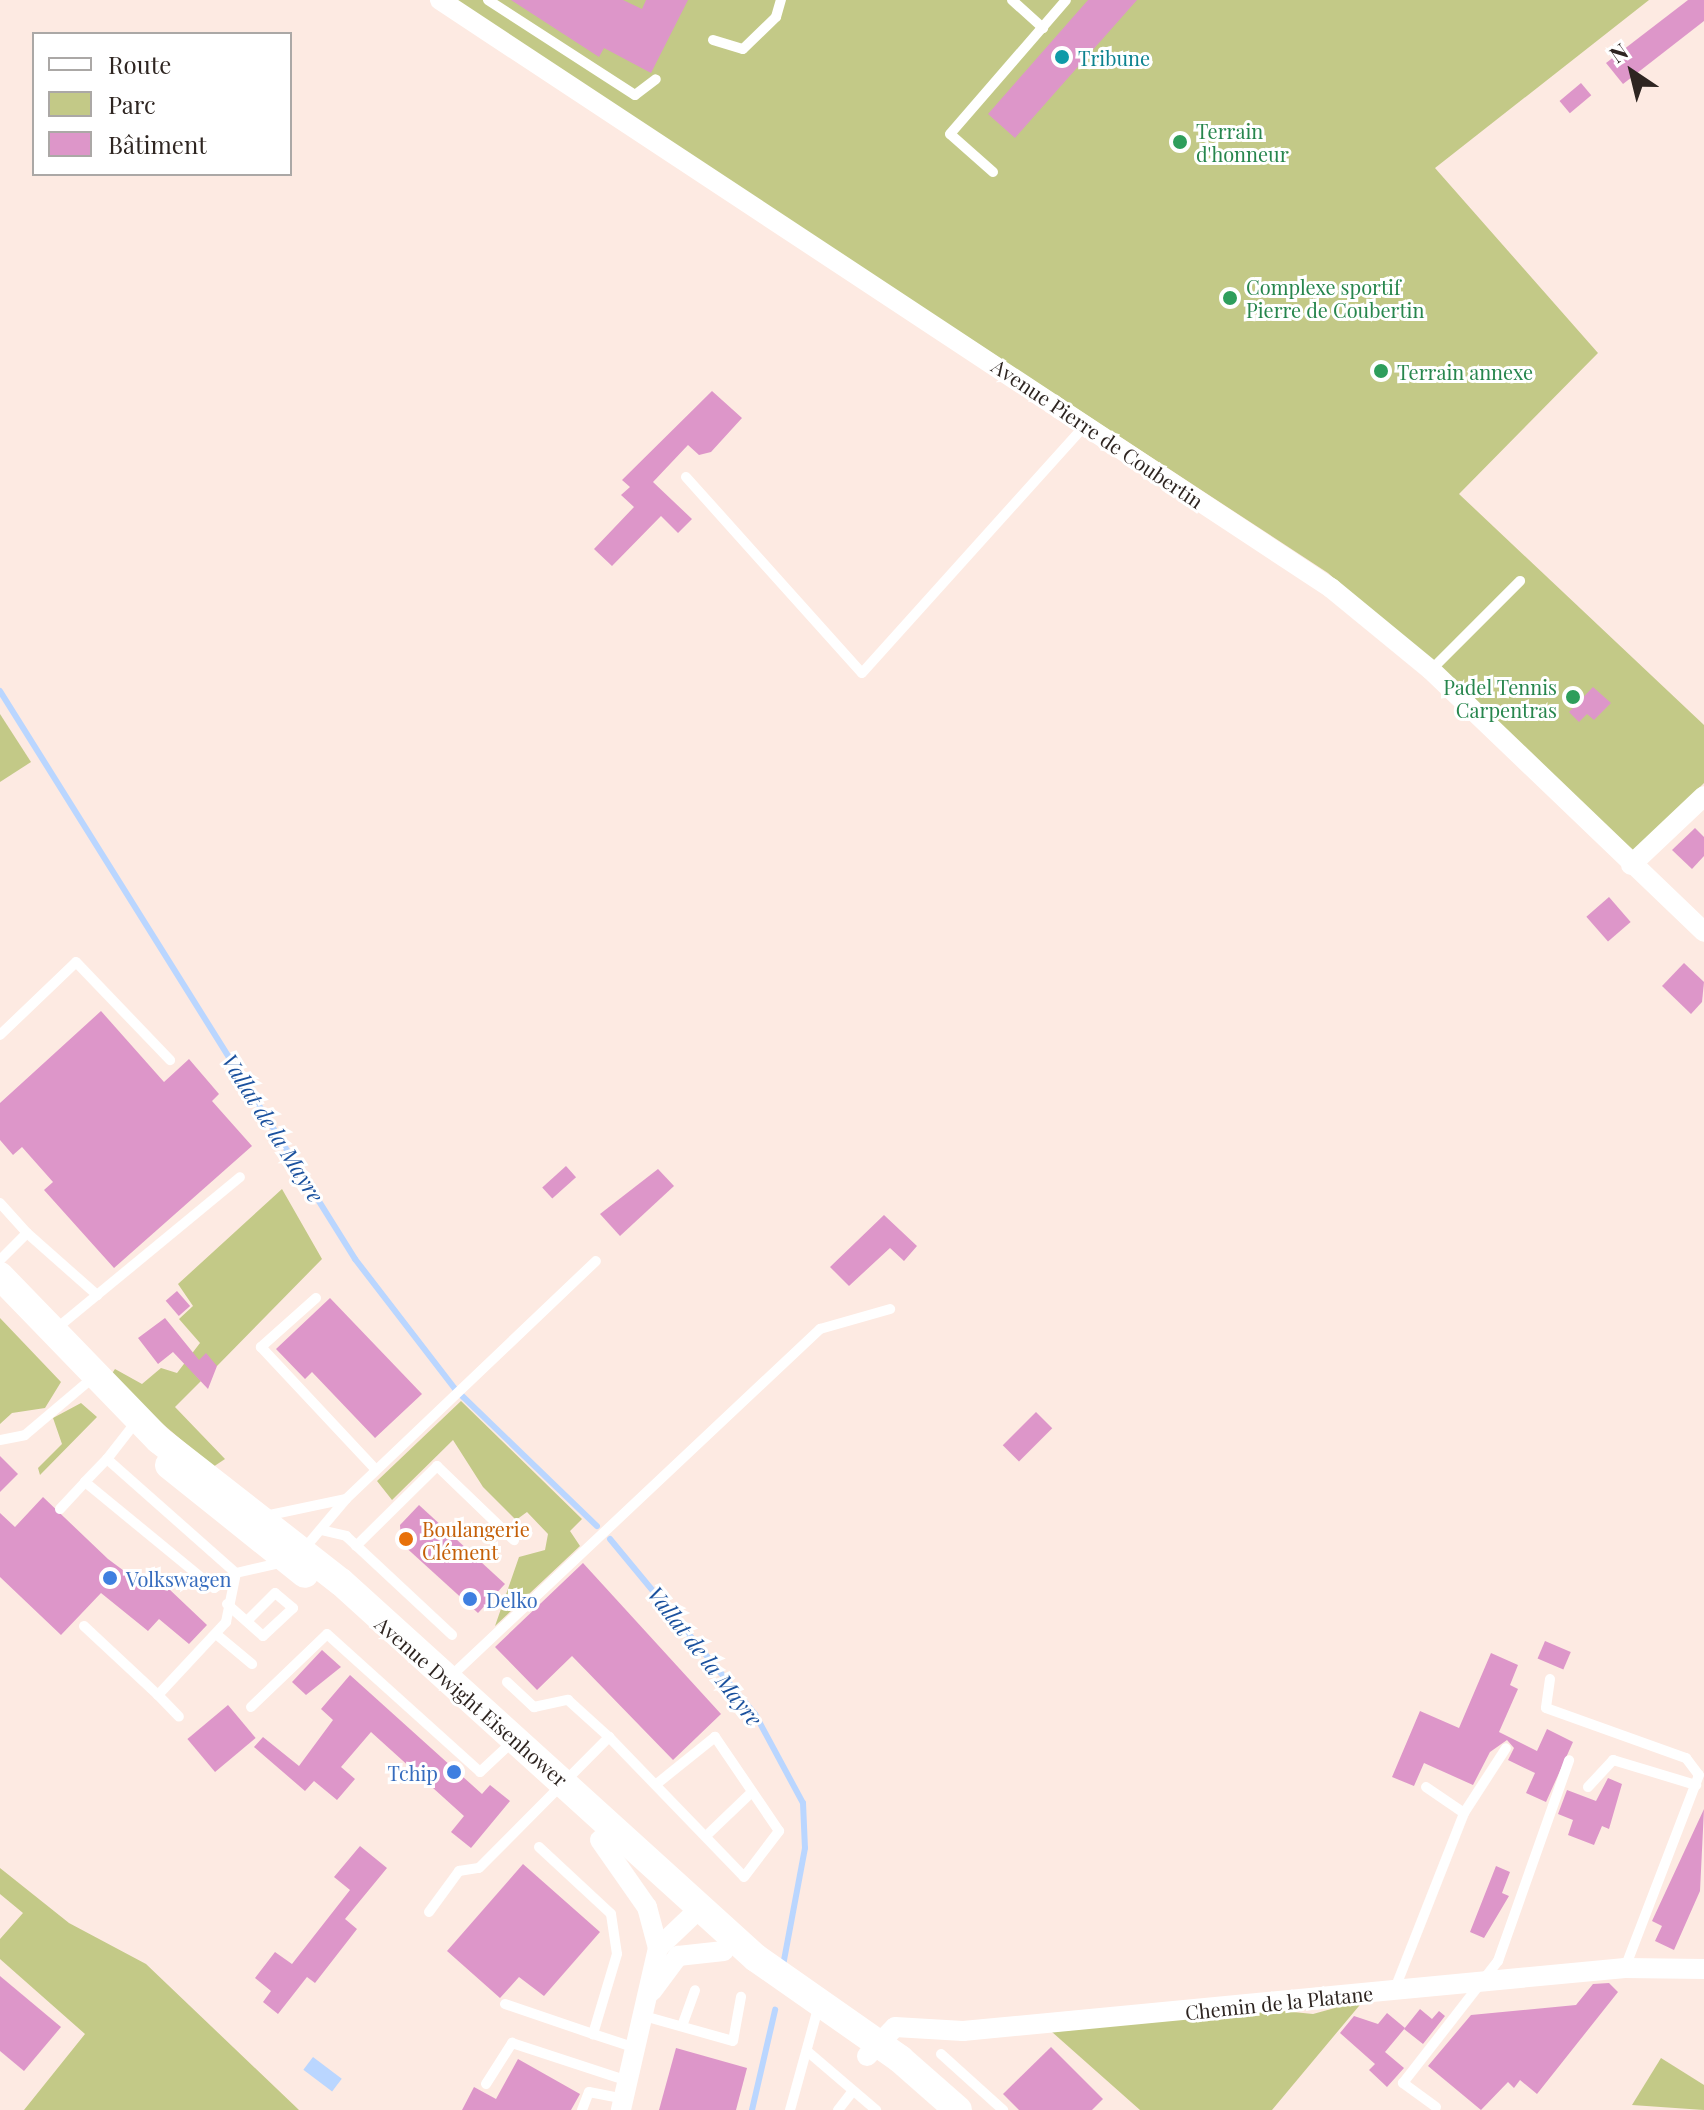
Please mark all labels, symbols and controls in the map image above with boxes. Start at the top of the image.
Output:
legend [32,32,292,176]
north arrow [1592,32,1672,112]
text: N [1603,36,1633,69]
place label: Tribune [1078,45,1150,69]
text: Route [108,48,171,80]
marker: Tribune [1053,48,1071,66]
text: Parc [108,88,156,120]
place label: Terrain d'honneur [1196,118,1289,165]
text: Bâtiment [108,128,207,160]
marker: Terrain d'honneur [1171,133,1189,151]
place label: Complexe sportif Pierre de Coubertin [1246,274,1424,321]
marker: Complexe sportif Pierre de Coubertin [1221,289,1239,307]
street label: Avenue Pierre de Coubertin [988,353,1208,513]
place label: Terrain annexe [1397,359,1533,383]
marker: Terrain annexe [1372,362,1390,380]
place label: Padel Tennis Carpentras [1443,674,1557,721]
marker: Padel Tennis Carpentras [1564,688,1582,706]
water label: Vallat de la Mayre [217,1049,329,1207]
place label: Boulangerie Clément [422,1516,530,1563]
marker: Boulangerie Clément [397,1530,415,1548]
place label: Volkswagen [126,1566,231,1590]
marker: Volkswagen [101,1569,119,1587]
water label: Vallat de la Mayre [642,1581,768,1731]
place label: Delko [486,1587,538,1611]
marker: Delko [461,1590,479,1608]
street label: Avenue Dwight Eisenhower [371,1611,573,1791]
place label: Tchip [387,1760,438,1784]
marker: Tchip [445,1763,463,1781]
street label: Chemin de la Platane [1183,1980,1375,2024]

